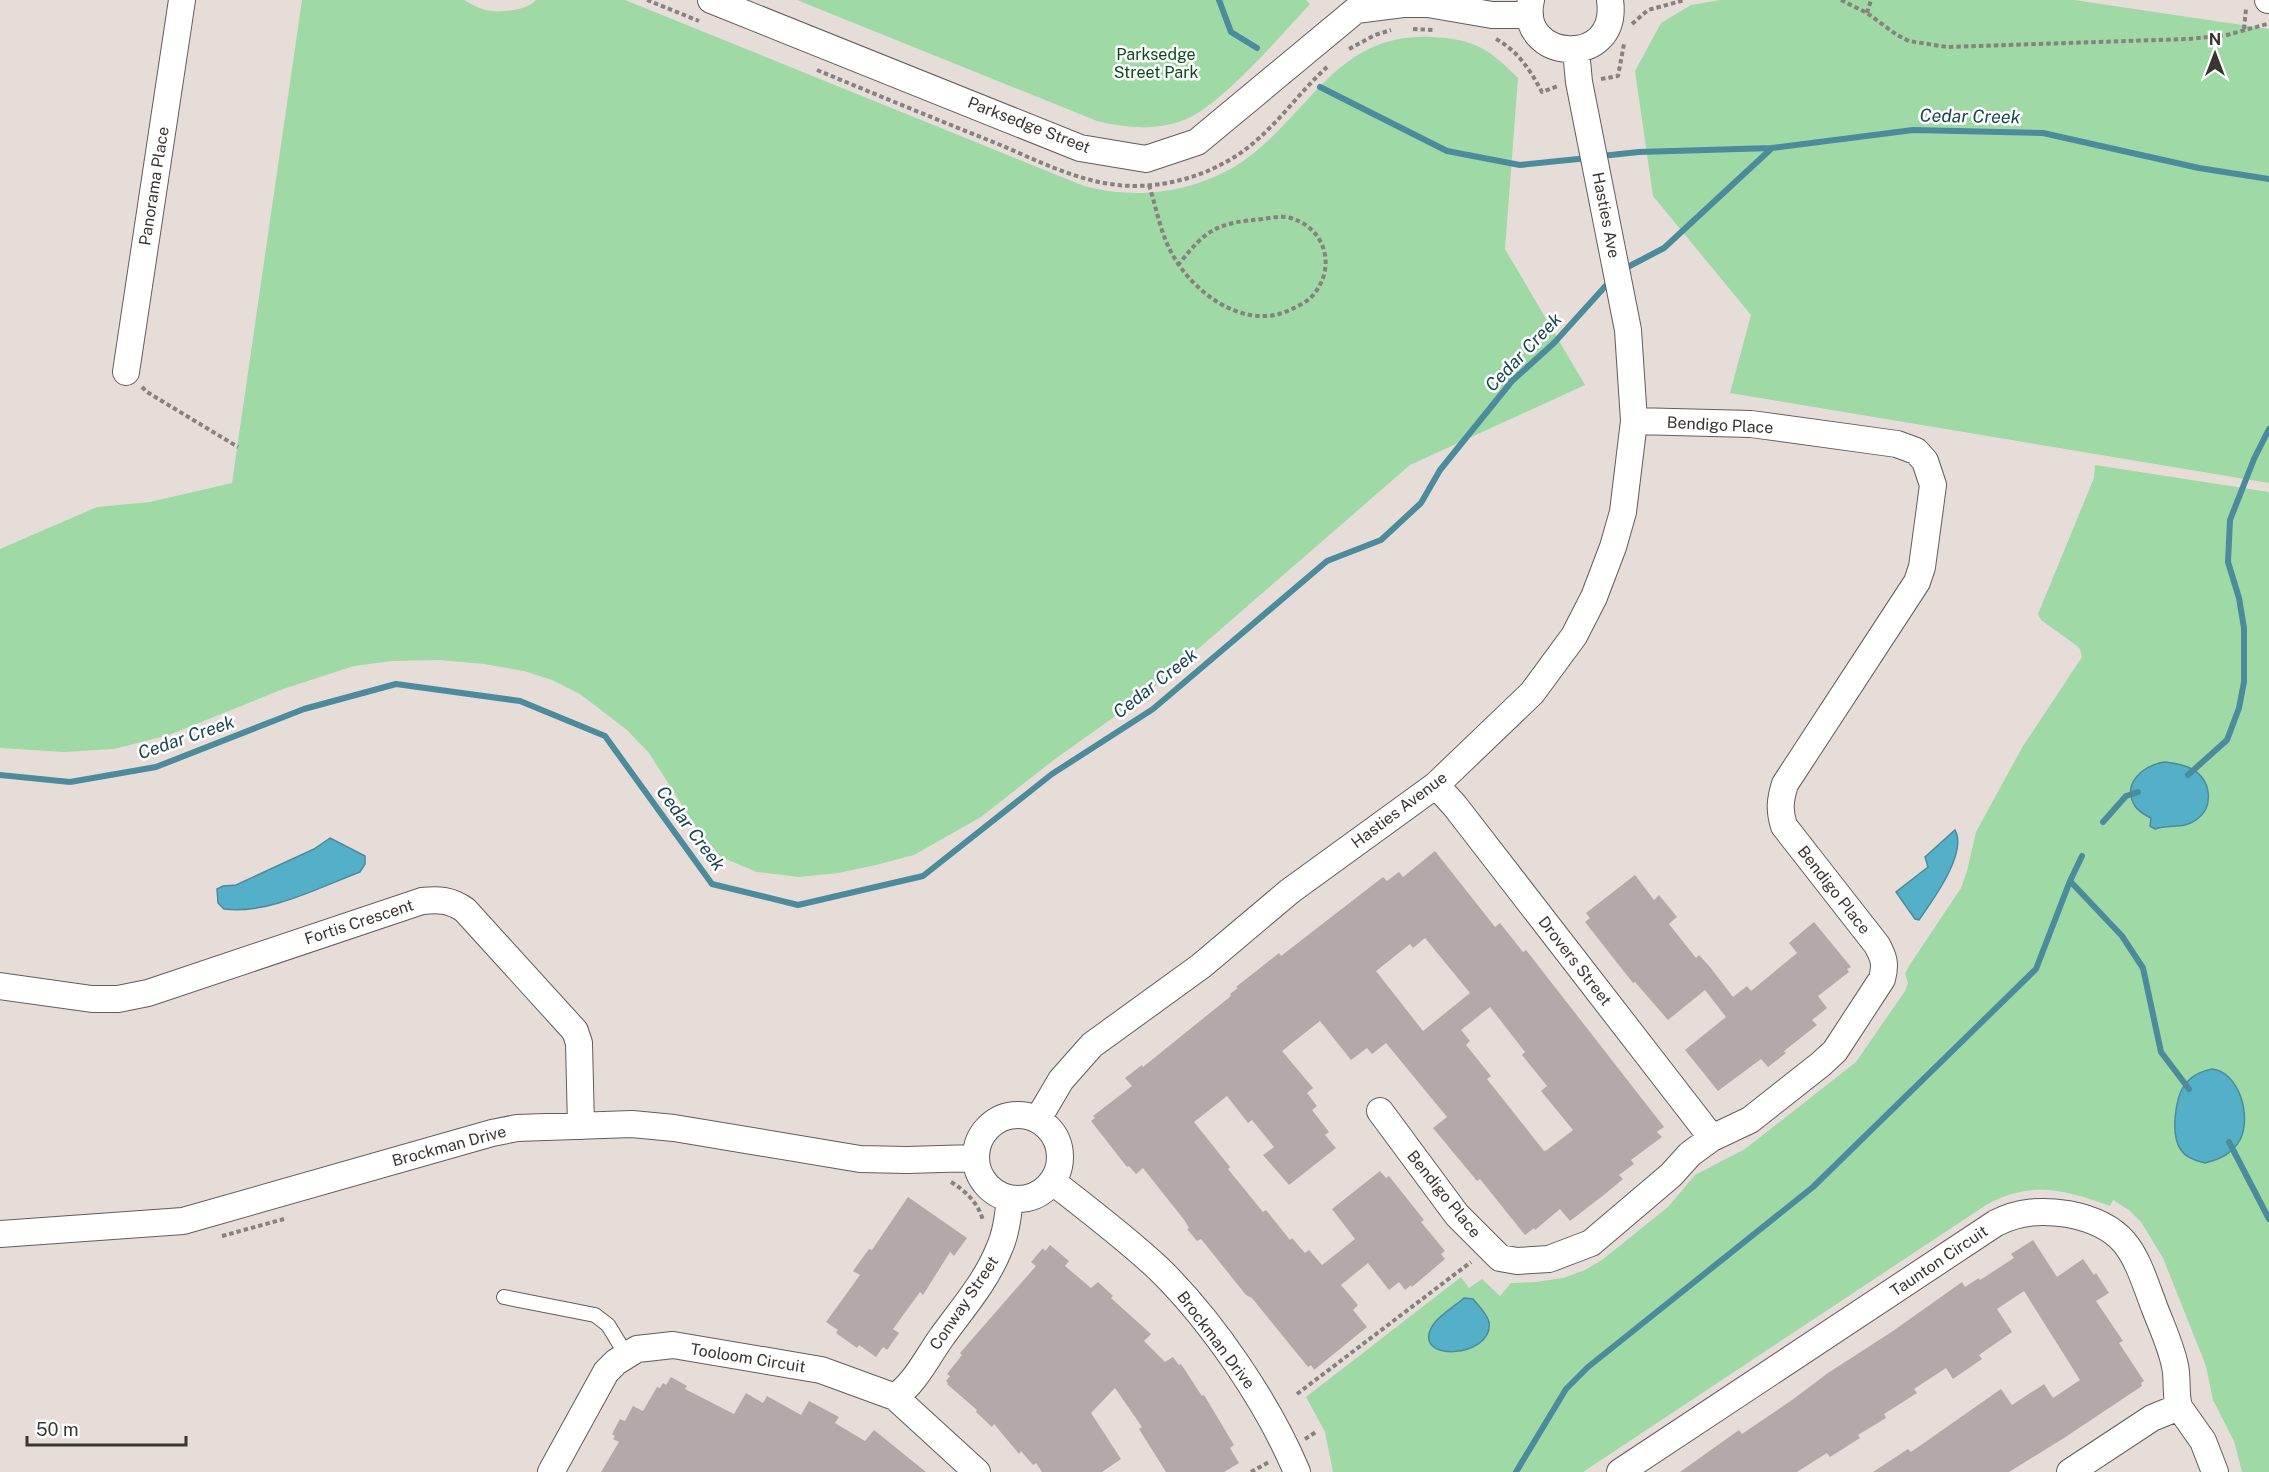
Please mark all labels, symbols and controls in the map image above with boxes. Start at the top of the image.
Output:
north arrow [2185,24,2245,84]
text: N [2209,30,2221,49]
park label: Parksedge Street Park [1114,45,1198,82]
street label: Parksedge Street [965,93,1093,157]
water label: Cedar Creek [1919,105,2021,127]
street label: Panorama Place [135,125,173,247]
street label: Hasties Ave [1588,170,1624,260]
water label: Cedar Creek [1480,308,1566,396]
street label: Bendigo Place [1666,413,1774,437]
water label: Cedar Creek [1109,644,1201,722]
water label: Cedar Creek [135,711,237,763]
street label: Hasties Avenue [1347,768,1451,852]
water label: Cedar Creek [652,781,730,875]
street label: Bendigo Place [1794,842,1874,938]
street label: Fortis Crescent [302,895,416,949]
street label: Drovers Street [1534,913,1616,1009]
street label: Brockman Drive [390,1122,508,1170]
street label: Bendigo Place [1403,1147,1485,1241]
street label: Taunton Circuit [1887,1221,1991,1301]
street label: Conway Street [926,1252,1002,1354]
street label: Brockman Drive [1173,1287,1259,1393]
street label: Tooloom Circuit [689,1340,807,1376]
scale bar [27,1409,186,1447]
text: 50 m [36,1419,79,1440]

